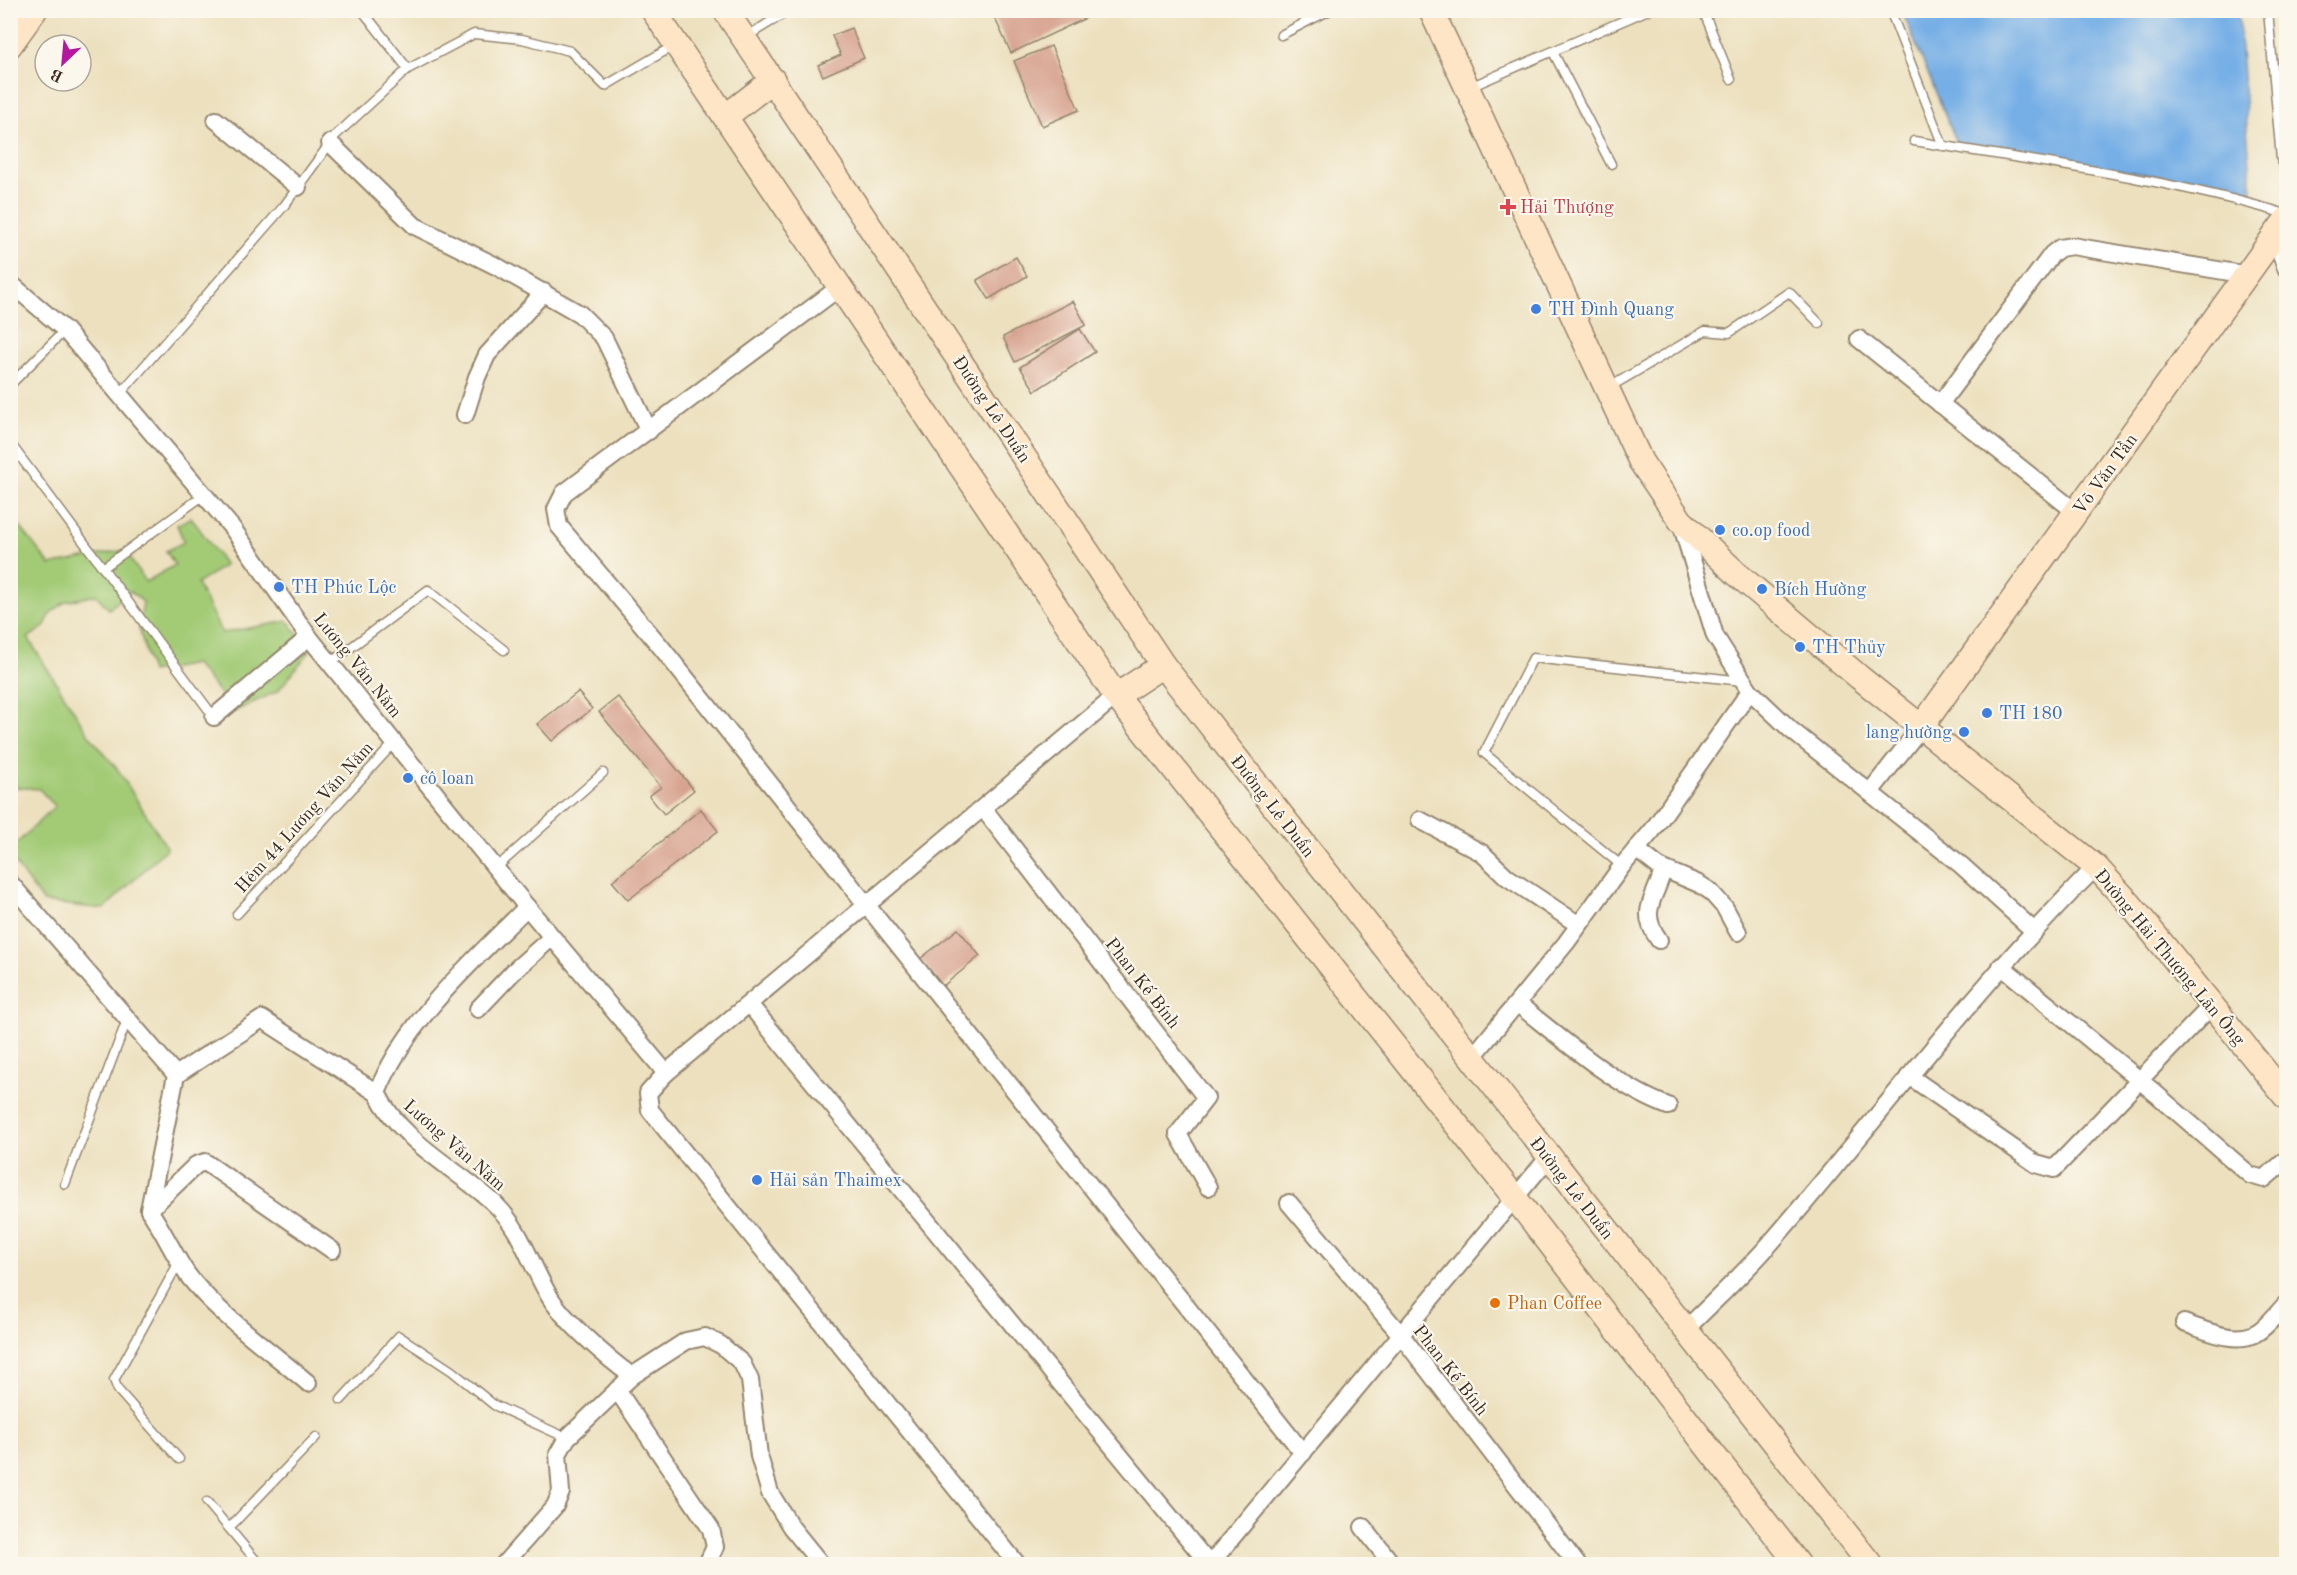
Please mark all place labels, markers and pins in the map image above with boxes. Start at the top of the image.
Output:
place label: Hải Thượng [1520,199,1614,217]
marker: Hải Thượng [1501,200,1515,214]
place label: TH Đình Quang [1548,301,1674,319]
marker: TH Đình Quang [1529,302,1543,316]
place label: co.op food [1732,522,1810,540]
marker: co.op food [1713,523,1727,537]
place label: TH Phúc Lộc [291,579,397,597]
marker: TH Phúc Lộc [272,580,286,594]
place label: Bích Hường [1774,581,1866,599]
marker: Bích Hường [1755,582,1769,596]
place label: TH Thủy [1812,639,1886,657]
marker: TH Thủy [1793,640,1807,654]
place label: TH 180 [1999,705,2062,723]
marker: TH 180 [1980,706,1994,720]
place label: lang hường [1866,724,1952,742]
marker: lang hường [1957,725,1971,739]
place label: cô loan [420,770,474,788]
marker: cô loan [401,771,415,785]
place label: Hải sản Thaimex [769,1172,902,1190]
marker: Hải sản Thaimex [750,1173,764,1187]
place label: Phan Coffee [1507,1295,1602,1313]
marker: Phan Coffee [1488,1296,1502,1310]

